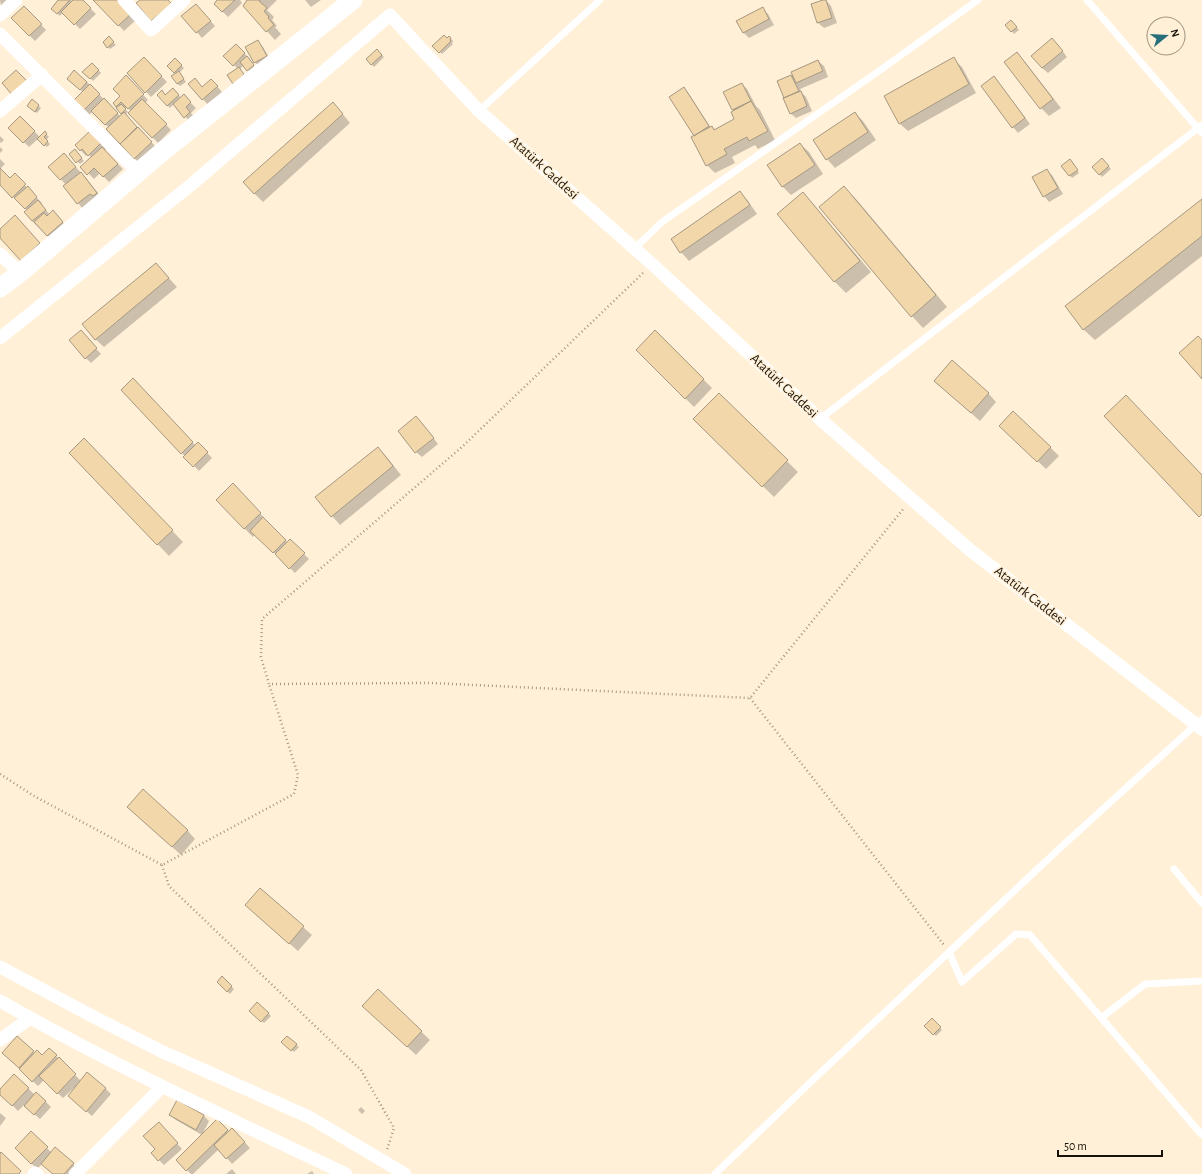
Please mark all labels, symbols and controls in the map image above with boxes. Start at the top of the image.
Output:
north arrow [1146,16,1186,56]
text: N [1169,28,1181,38]
street label: Atatürk Caddesi [507,134,581,202]
street label: Atatürk Caddesi [748,351,820,421]
street label: Atatürk Caddesi [992,564,1068,628]
scale bar [1058,1132,1162,1158]
text: 50 m [1064,1140,1087,1152]

